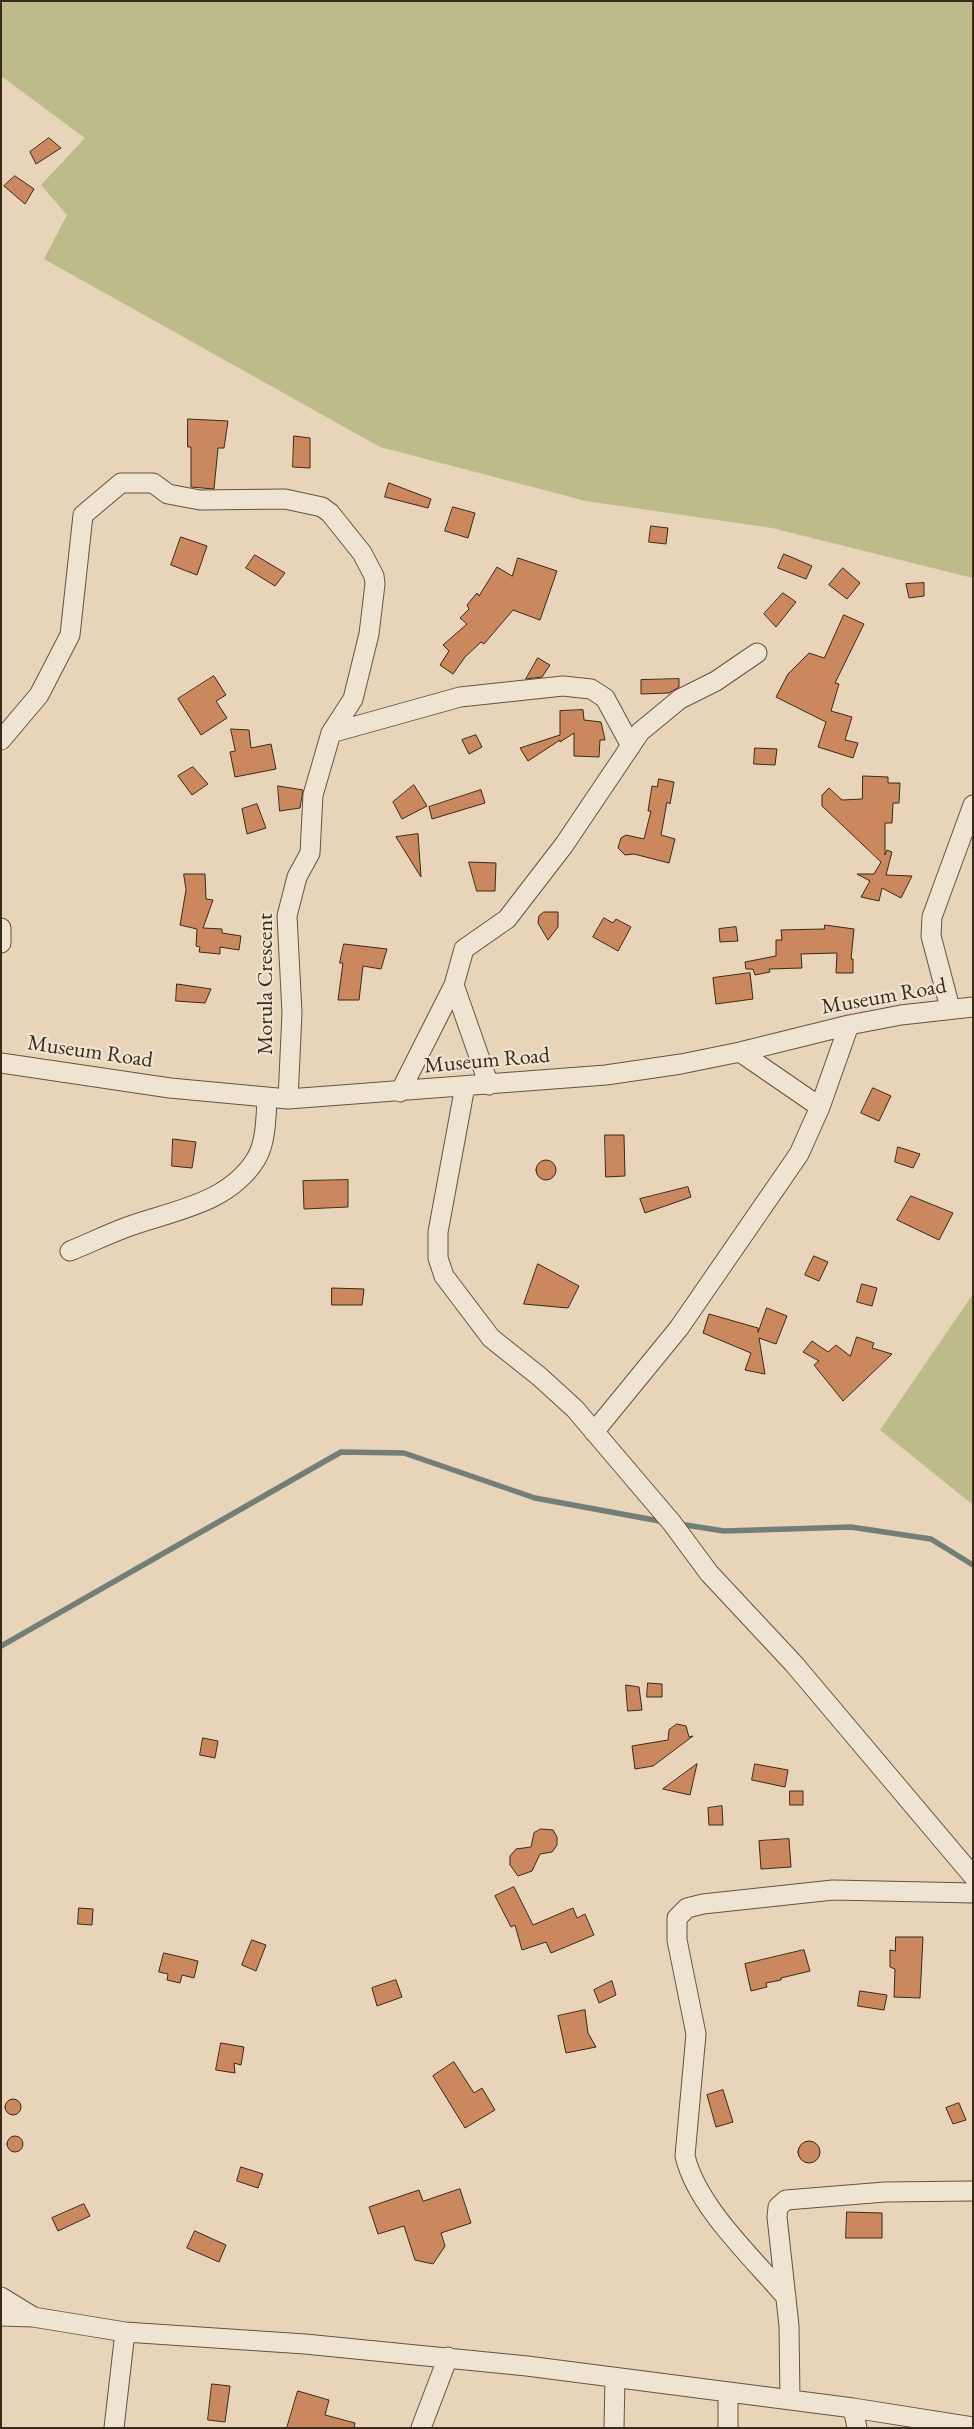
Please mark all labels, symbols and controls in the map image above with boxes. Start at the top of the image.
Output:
street label: Morula Crescent [253,913,279,1055]
street label: Museum Road [820,973,948,1021]
street label: Museum Road [26,1030,154,1074]
street label: Museum Road [423,1042,551,1080]

